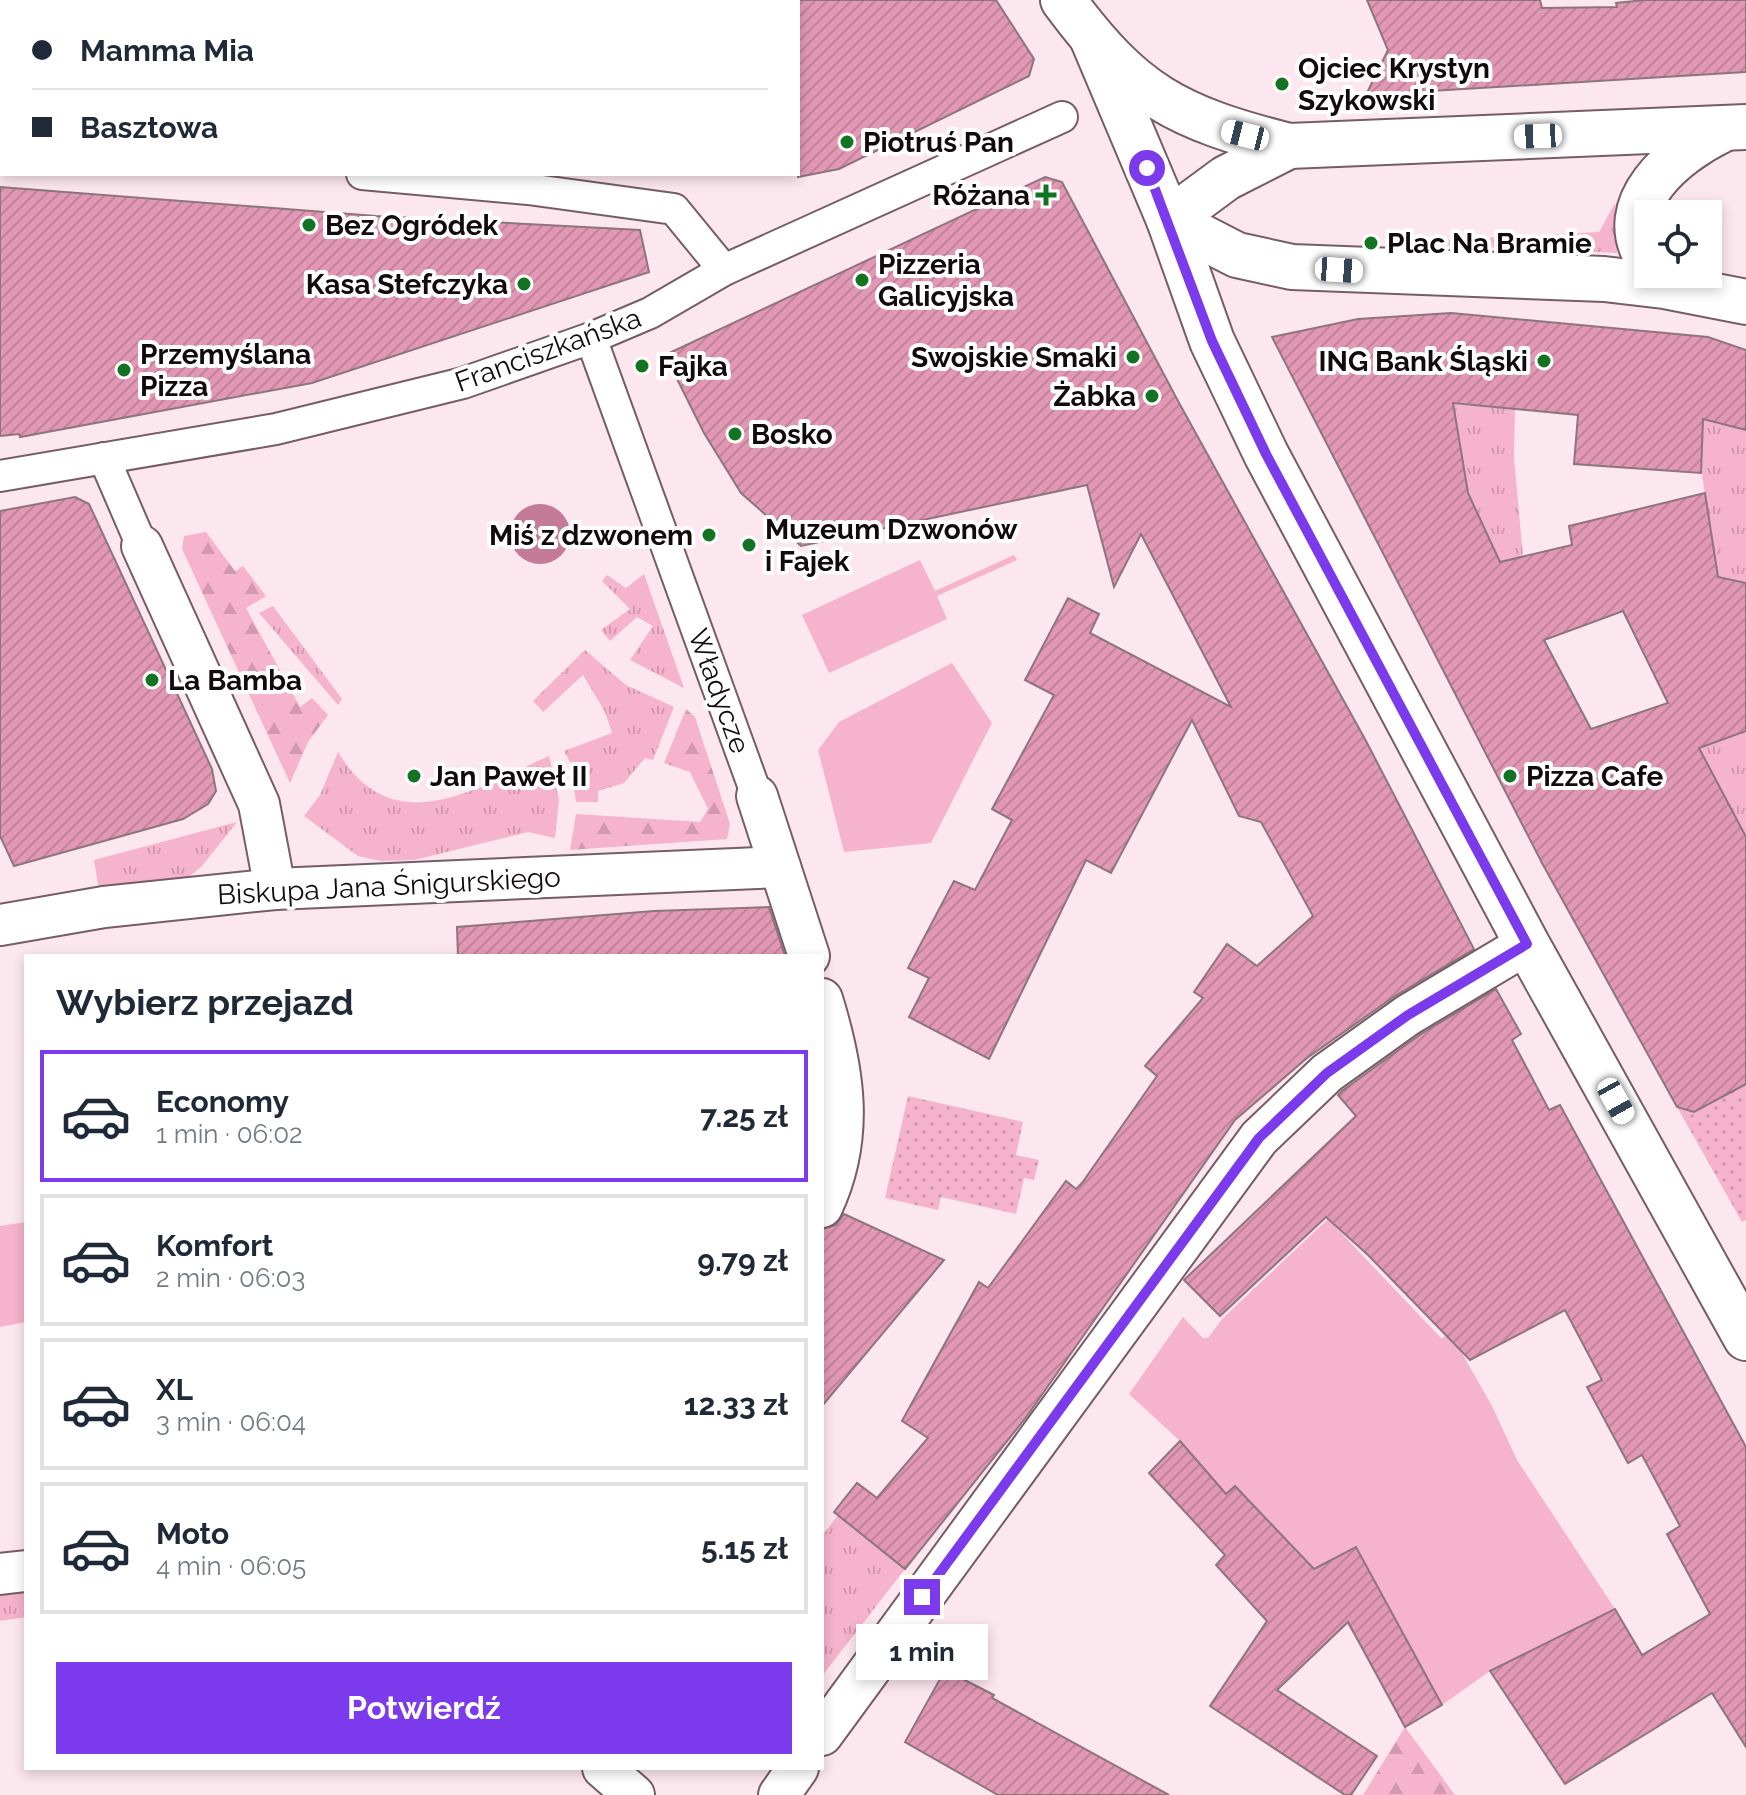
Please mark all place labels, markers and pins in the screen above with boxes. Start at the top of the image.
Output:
place label: Ojciec Krystyn Szykowski [1298,52,1490,117]
marker: Ojciec Krystyn Szykowski [1273,75,1291,93]
place label: Piotruś Pan [863,126,1014,159]
marker: Piotruś Pan [838,133,856,151]
place label: Różana [932,179,1030,212]
marker: Różana [1037,186,1055,204]
place label: Bez Ogródek [325,209,499,242]
marker: Bez Ogródek [300,216,318,234]
place label: Plac Na Bramie [1387,227,1592,260]
marker: Plac Na Bramie [1362,234,1380,252]
place label: Pizzeria Galicyjska [878,248,1014,313]
place label: Kasa Stefczyka [306,268,508,301]
marker: Pizzeria Galicyjska [853,271,871,289]
marker: Kasa Stefczyka [515,275,533,293]
place label: Przemyślana Pizza [140,338,311,403]
place label: Swojskie Smaki [911,341,1117,374]
place label: ING Bank Śląski [1319,345,1528,378]
marker: Swojskie Smaki [1124,348,1142,366]
place label: Fajka [658,350,728,383]
marker: ING Bank Śląski [1535,352,1553,370]
marker: Fajka [633,357,651,375]
marker: Przemyślana Pizza [115,361,133,379]
place label: Żabka [1053,380,1136,413]
marker: Żabka [1143,387,1161,405]
place label: Bosko [751,418,833,451]
marker: Bosko [726,425,744,443]
place label: Muzeum Dzwonów i Fajek [765,513,1018,578]
place label: Miś z dzwonem [489,519,693,552]
marker: Miś z dzwonem [700,526,718,544]
marker: Muzeum Dzwonów i Fajek [740,536,758,554]
place label: La Bamba [168,664,302,697]
marker: La Bamba [143,671,161,689]
place label: Jan Paweł II [430,760,587,793]
place label: Pizza Cafe [1526,760,1663,793]
marker: Jan Paweł II [405,767,423,785]
marker: Pizza Cafe [1501,767,1519,785]

